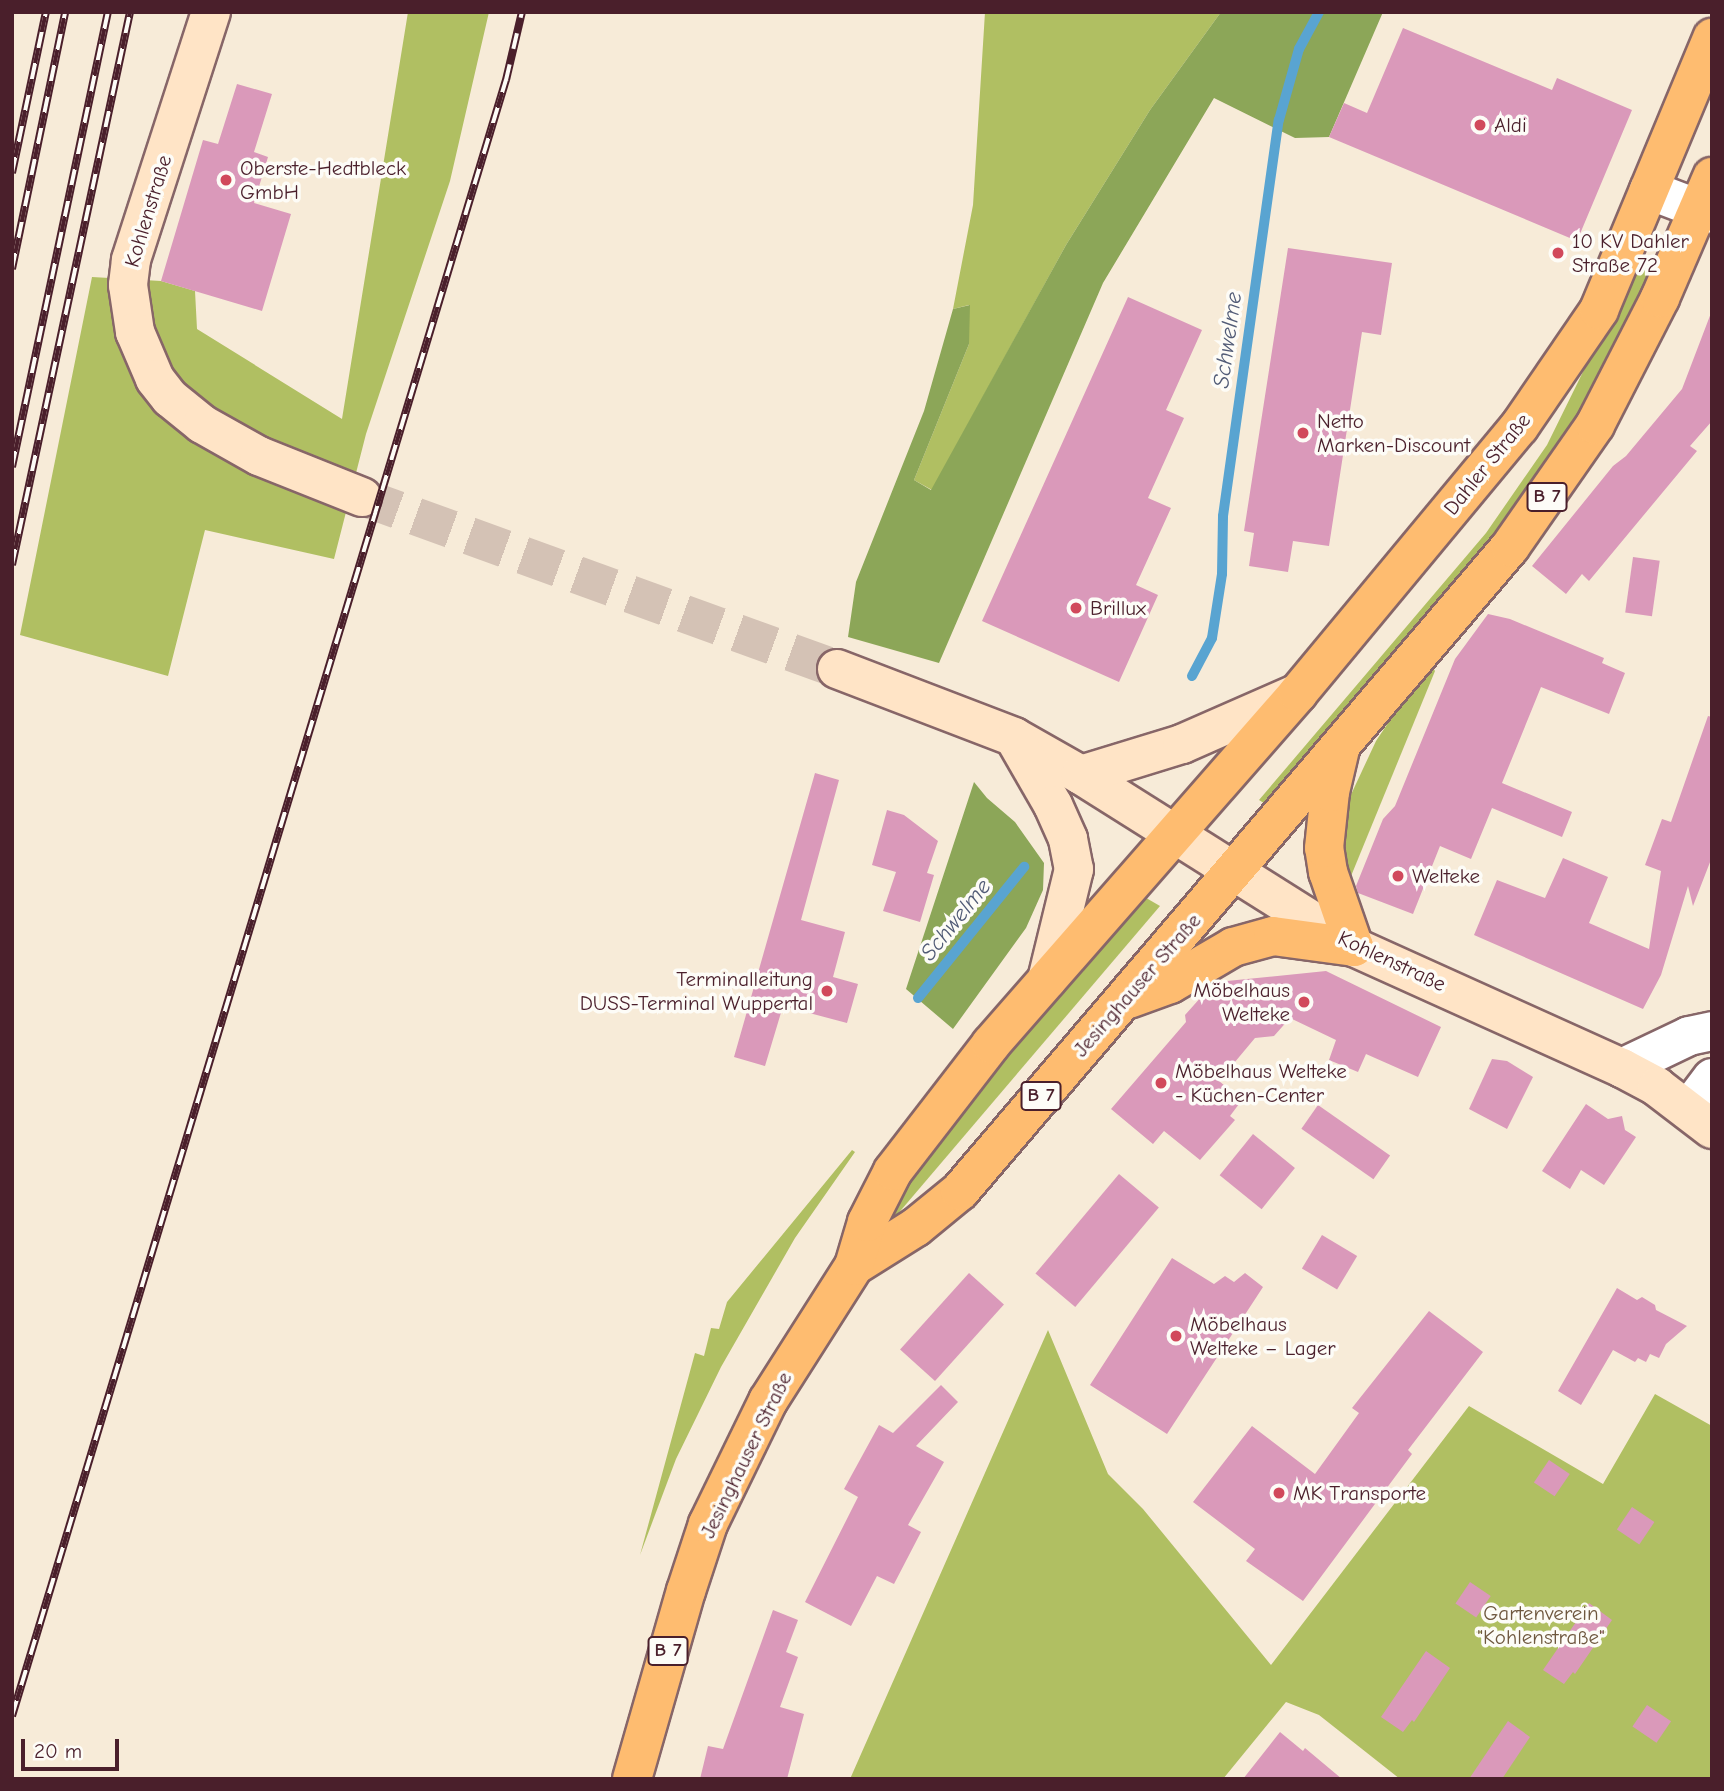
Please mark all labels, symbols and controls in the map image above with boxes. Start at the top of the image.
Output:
place label: Aldi [1494,112,1527,138]
marker: Aldi [1472,117,1488,133]
street label: Kohlenstraße [119,152,177,270]
place label: Oberste-Hedtbleck GmbH [240,155,406,205]
marker: Oberste-Hedtbleck GmbH [218,172,234,188]
place label: 10 KV Dahler Straße 72 [1572,228,1689,278]
marker: 10 KV Dahler Straße 72 [1550,245,1566,261]
water label: Schwelme [1208,290,1248,390]
place label: Netto Marken-Discount [1317,408,1470,458]
street label: Dahler Straße [1438,408,1536,520]
marker: Netto Marken-Discount [1295,425,1311,441]
road number: B 7 [1526,482,1568,512]
place label: Brillux [1090,595,1146,621]
marker: Brillux [1068,600,1084,616]
place label: Welteke [1412,863,1480,889]
marker: Welteke [1390,868,1406,884]
water label: Schwelme [915,874,997,966]
street label: Jesinghauser Straße [1068,908,1206,1062]
street label: Kohlenstraße [1334,925,1450,997]
place label: Terminalleitung DUSS-Terminal Wuppertal [580,966,813,1016]
place label: Möbelhaus Welteke [1193,977,1290,1027]
marker: Terminalleitung DUSS-Terminal Wuppertal [819,983,835,999]
marker: Möbelhaus Welteke [1296,994,1312,1010]
place label: Möbelhaus Welteke - Küchen-Center [1175,1058,1347,1108]
marker: Möbelhaus Welteke - Küchen-Center [1153,1075,1169,1091]
road number: B 7 [1020,1080,1062,1112]
place label: Möbelhaus Welteke – Lager [1190,1311,1336,1361]
marker: Möbelhaus Welteke – Lager [1168,1328,1184,1344]
street label: Jesinghauser Straße [695,1368,797,1542]
place label: MK Transporte [1293,1480,1426,1506]
marker: MK Transporte [1271,1485,1287,1501]
park label: Gartenverein "Kohlenstraße" [1477,1600,1605,1650]
road number: B 7 [647,1636,689,1666]
scale bar [24,1724,122,1768]
text: 20 m [34,1739,82,1763]

